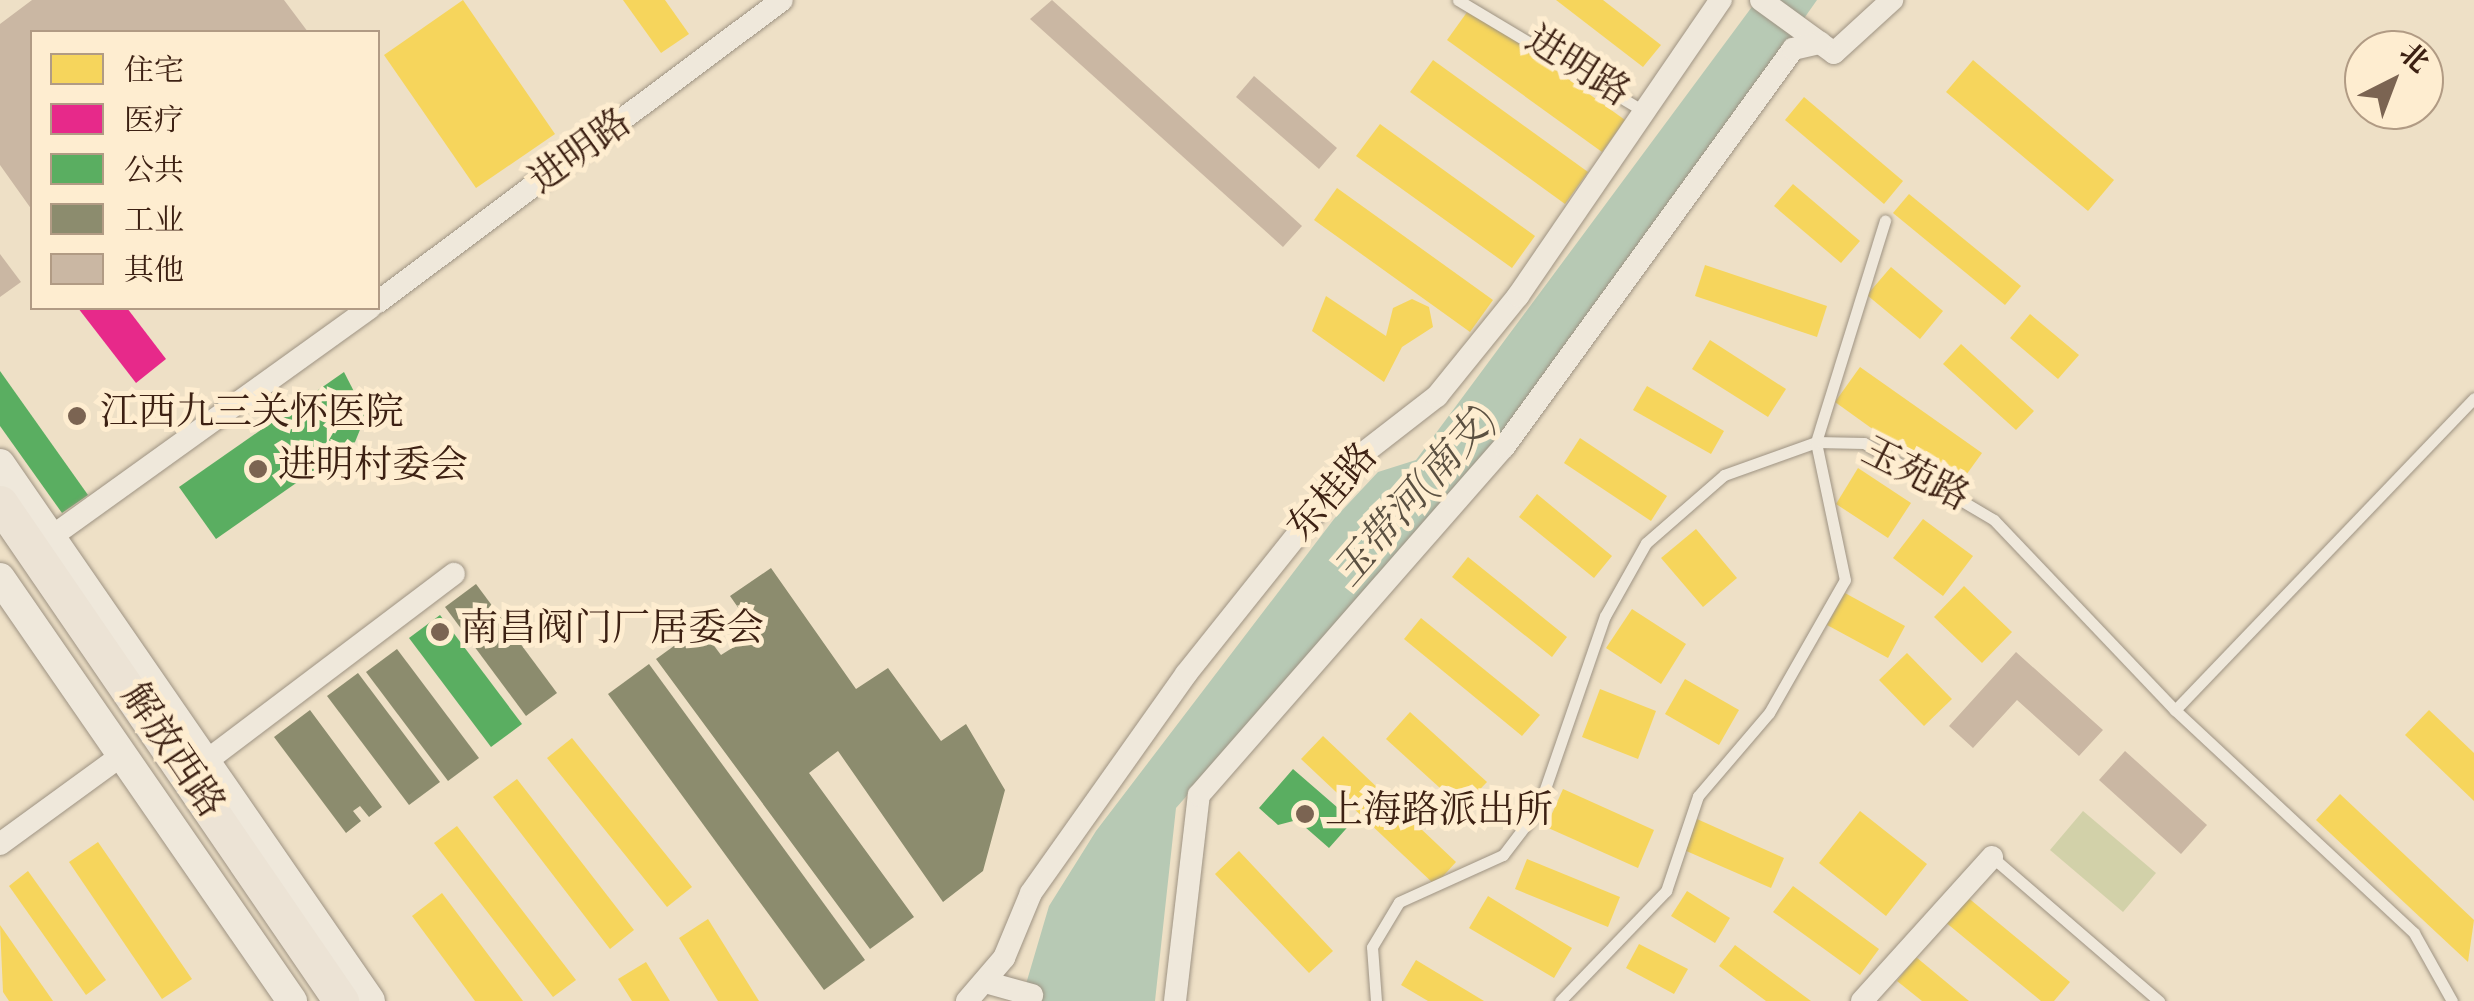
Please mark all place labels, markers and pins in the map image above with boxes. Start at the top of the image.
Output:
place label: 江西九三关怀医院 [100,393,404,439]
marker: 江西九三关怀医院 [64,403,90,429]
place label: 进明村委会 [278,446,468,492]
marker: 进明村委会 [247,458,269,480]
place label: 南昌阀门厂居委会 [460,609,764,655]
marker: 南昌阀门厂居委会 [429,621,451,643]
place label: 上海路派出所 [1325,791,1553,837]
marker: 上海路派出所 [1294,803,1316,825]

